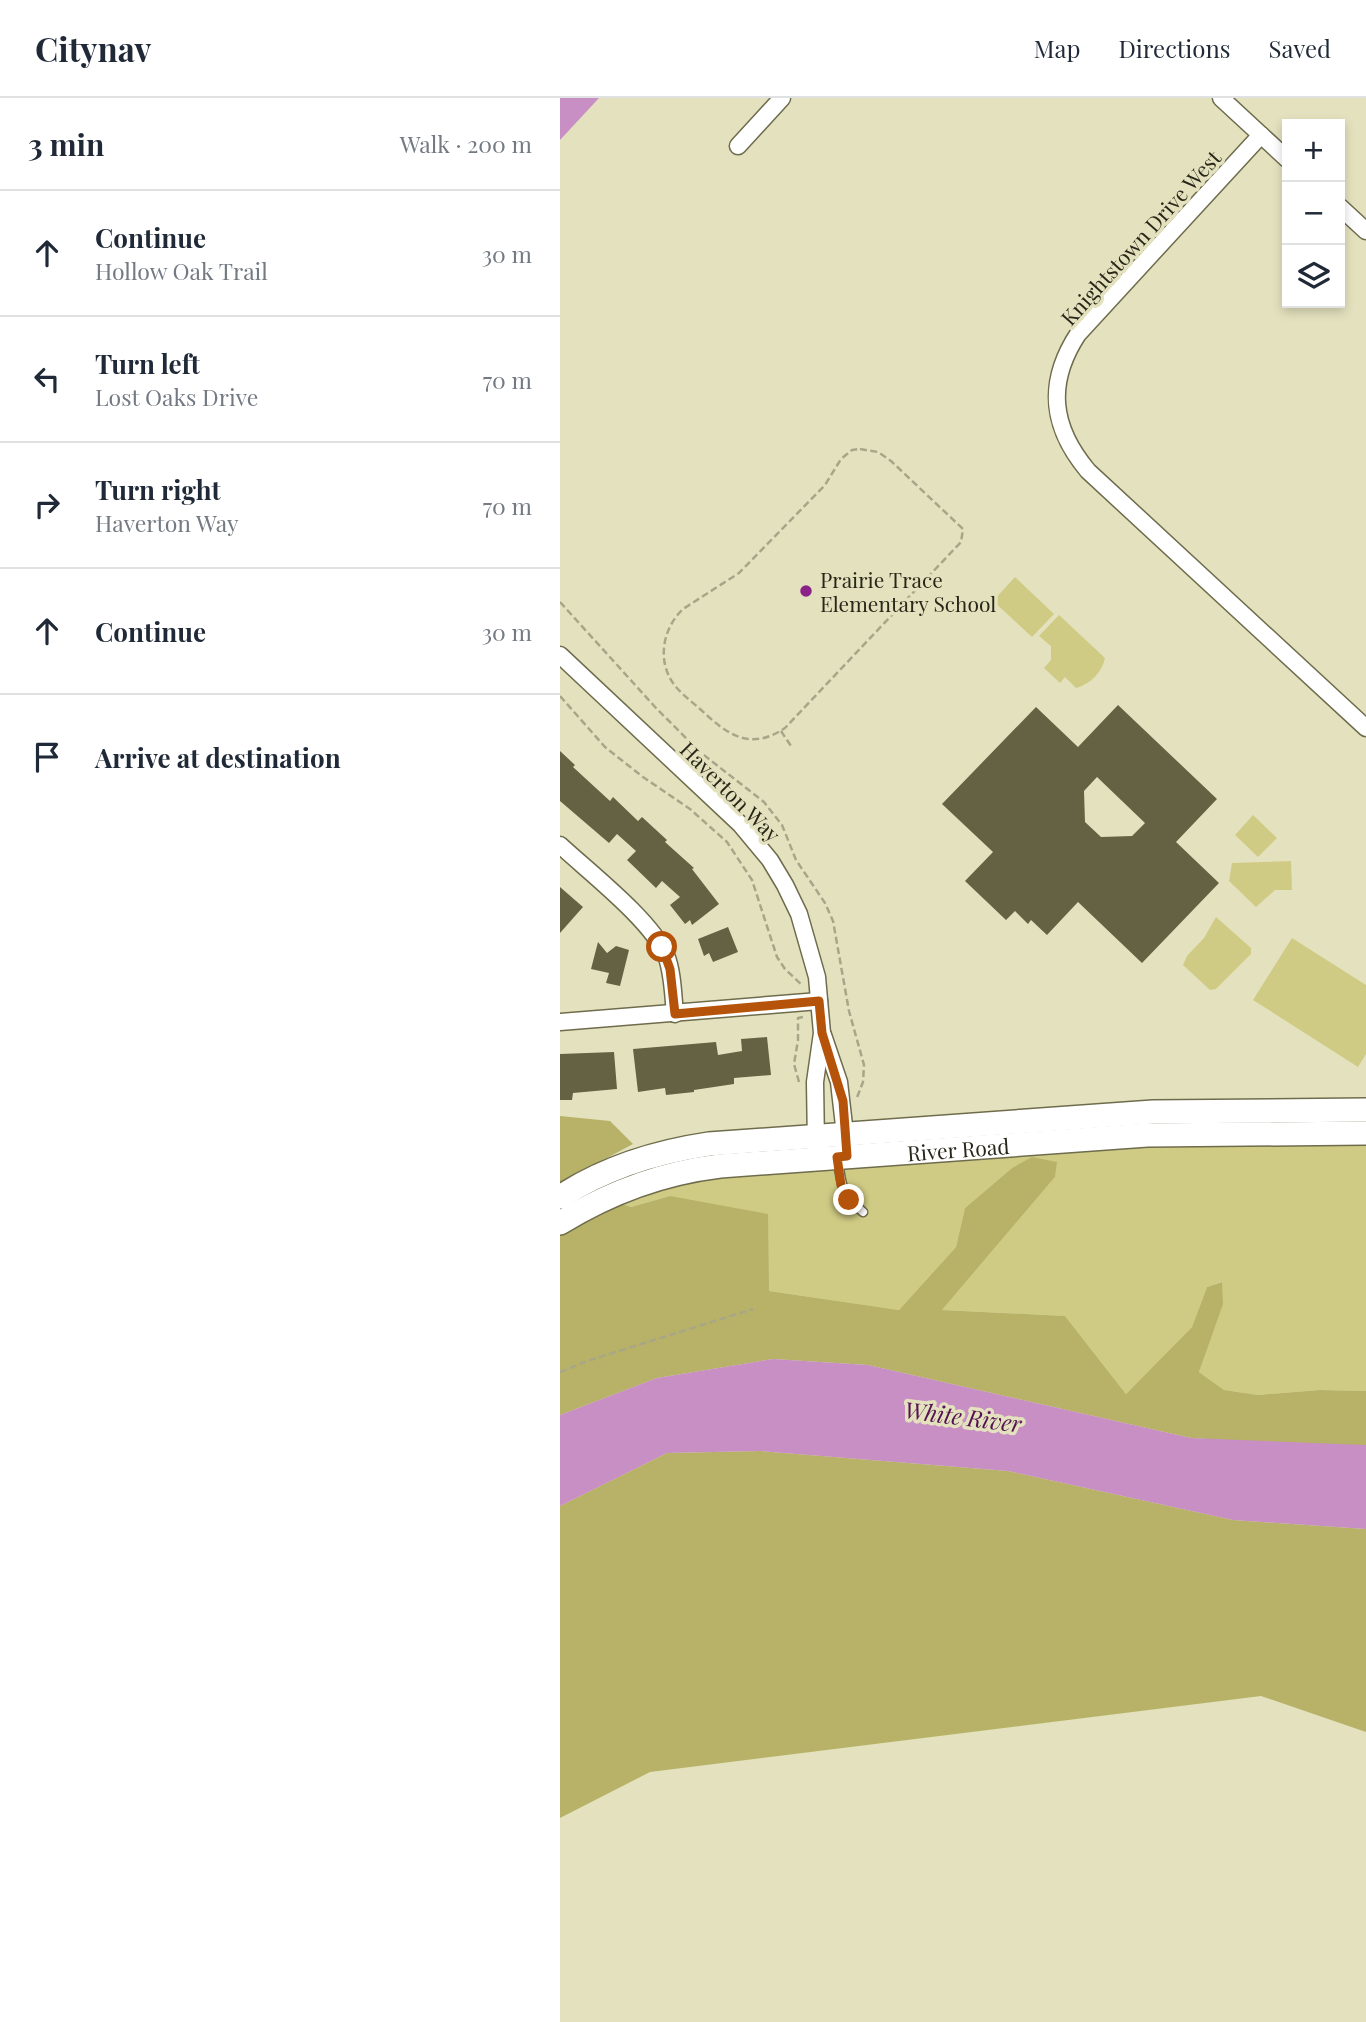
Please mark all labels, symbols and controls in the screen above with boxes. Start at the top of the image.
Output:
text: Citynav [35,26,151,70]
text: Map [1034,32,1080,64]
text: Directions [1118,32,1231,64]
text: Saved [1269,32,1331,64]
map controls [1282,119,1345,308]
button: + [1282,119,1345,182]
text: 3 min [28,124,104,164]
text: Walk · 200 m [400,128,532,159]
street label: Knightstown Drive West [1054,143,1227,330]
button: − [1282,182,1345,245]
text: Continue [95,220,206,255]
icon: ahead [28,234,66,272]
text: 30 m [482,238,532,269]
button: layers [1282,245,1345,308]
text: Hollow Oak Trail [95,255,268,286]
text: Turn left [95,346,200,381]
icon: left [28,360,66,398]
text: 70 m [483,364,532,395]
text: Lost Oaks Drive [95,381,258,412]
text: Turn right [95,472,221,507]
icon: right [28,486,66,524]
text: 70 m [483,490,532,521]
text: Haverton Way [95,507,239,538]
place label: Prairie Trace Elementary School [820,565,996,617]
marker: Prairie Trace Elementary School [798,583,814,599]
icon: ahead [28,612,66,650]
text: Continue [95,614,206,649]
text: 30 m [482,616,532,647]
street label: Haverton Way [675,735,788,848]
icon: arrive [28,738,66,776]
text: Arrive at destination [95,740,341,775]
route start [646,931,677,962]
street label: River Road [906,1131,1010,1166]
route end [833,1184,864,1215]
water label: White River [903,1393,1024,1439]

